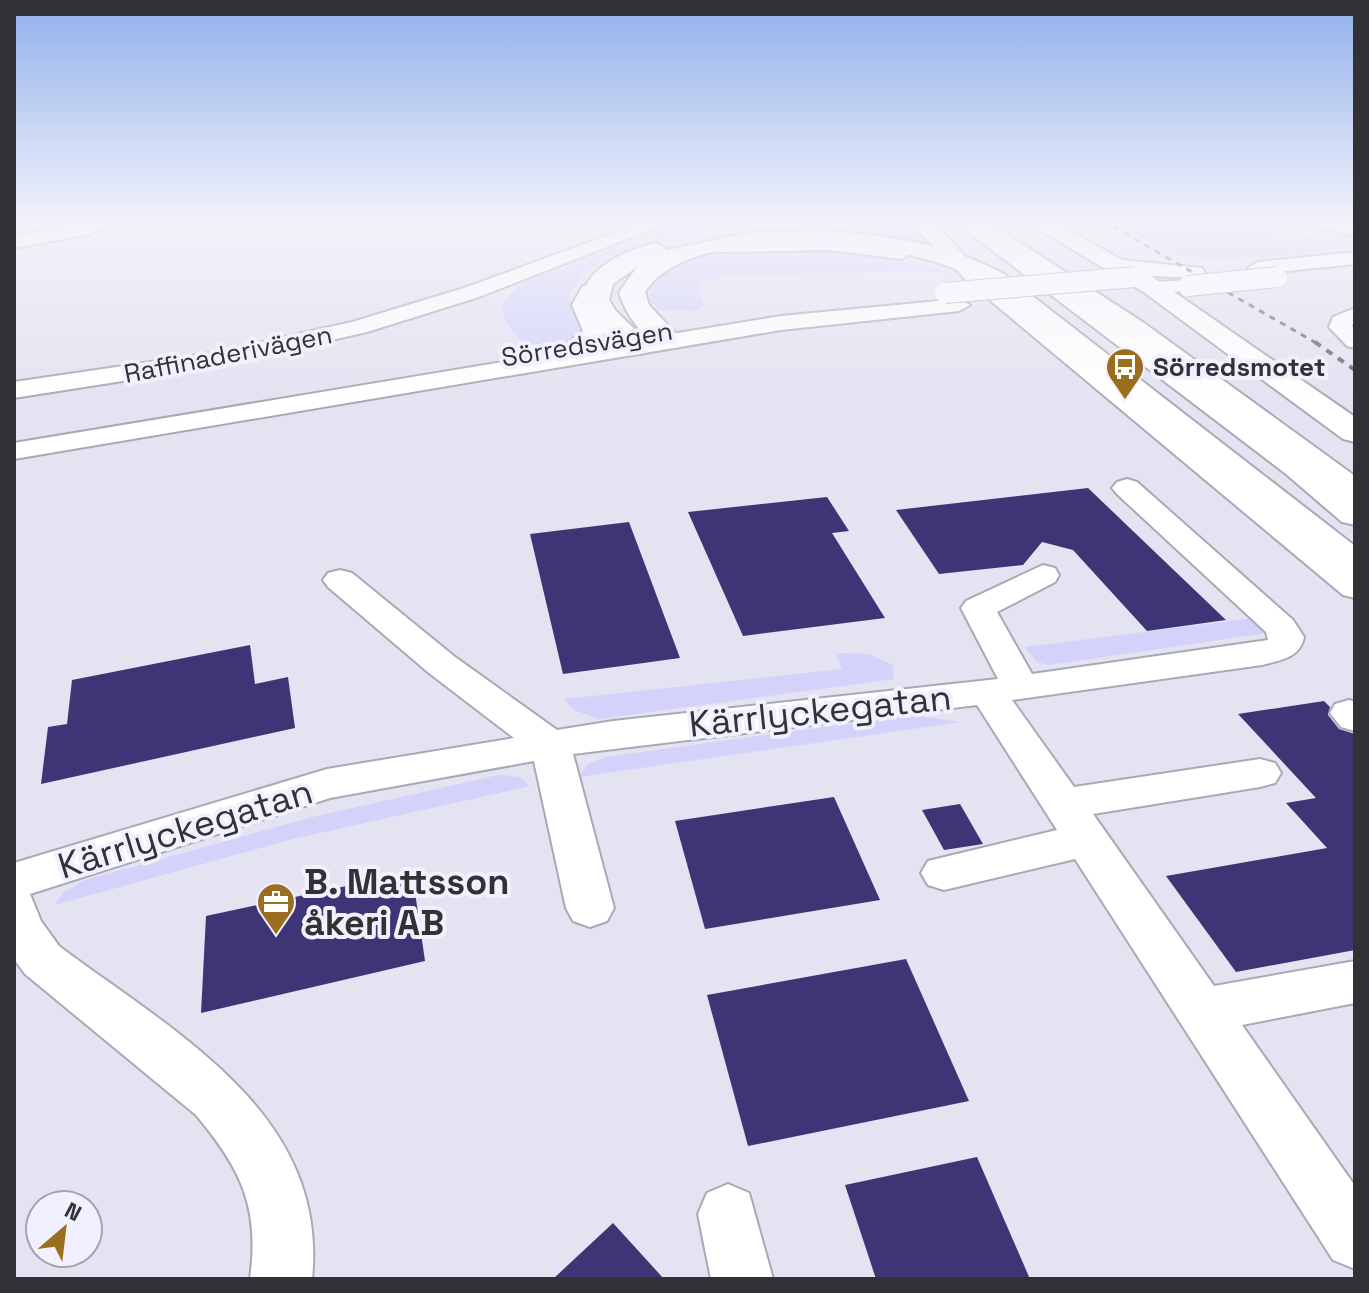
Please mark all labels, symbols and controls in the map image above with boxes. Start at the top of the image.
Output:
street label: Sörredsvägen [499,314,675,374]
street label: Raffinaderivägen [121,317,335,391]
bus stop icon: Sörredsmotet [1104,346,1146,401]
place label: Sörredsmotet [1153,350,1326,384]
street label: Kärrlyckegatan [687,674,954,748]
street label: Kärrlyckegatan [52,768,318,890]
place label: B. Mattsson åkeri AB [304,859,509,946]
office icon: B. Mattsson åkeri AB [255,881,297,936]
north arrow [24,1189,104,1269]
text: N [60,1196,86,1227]

